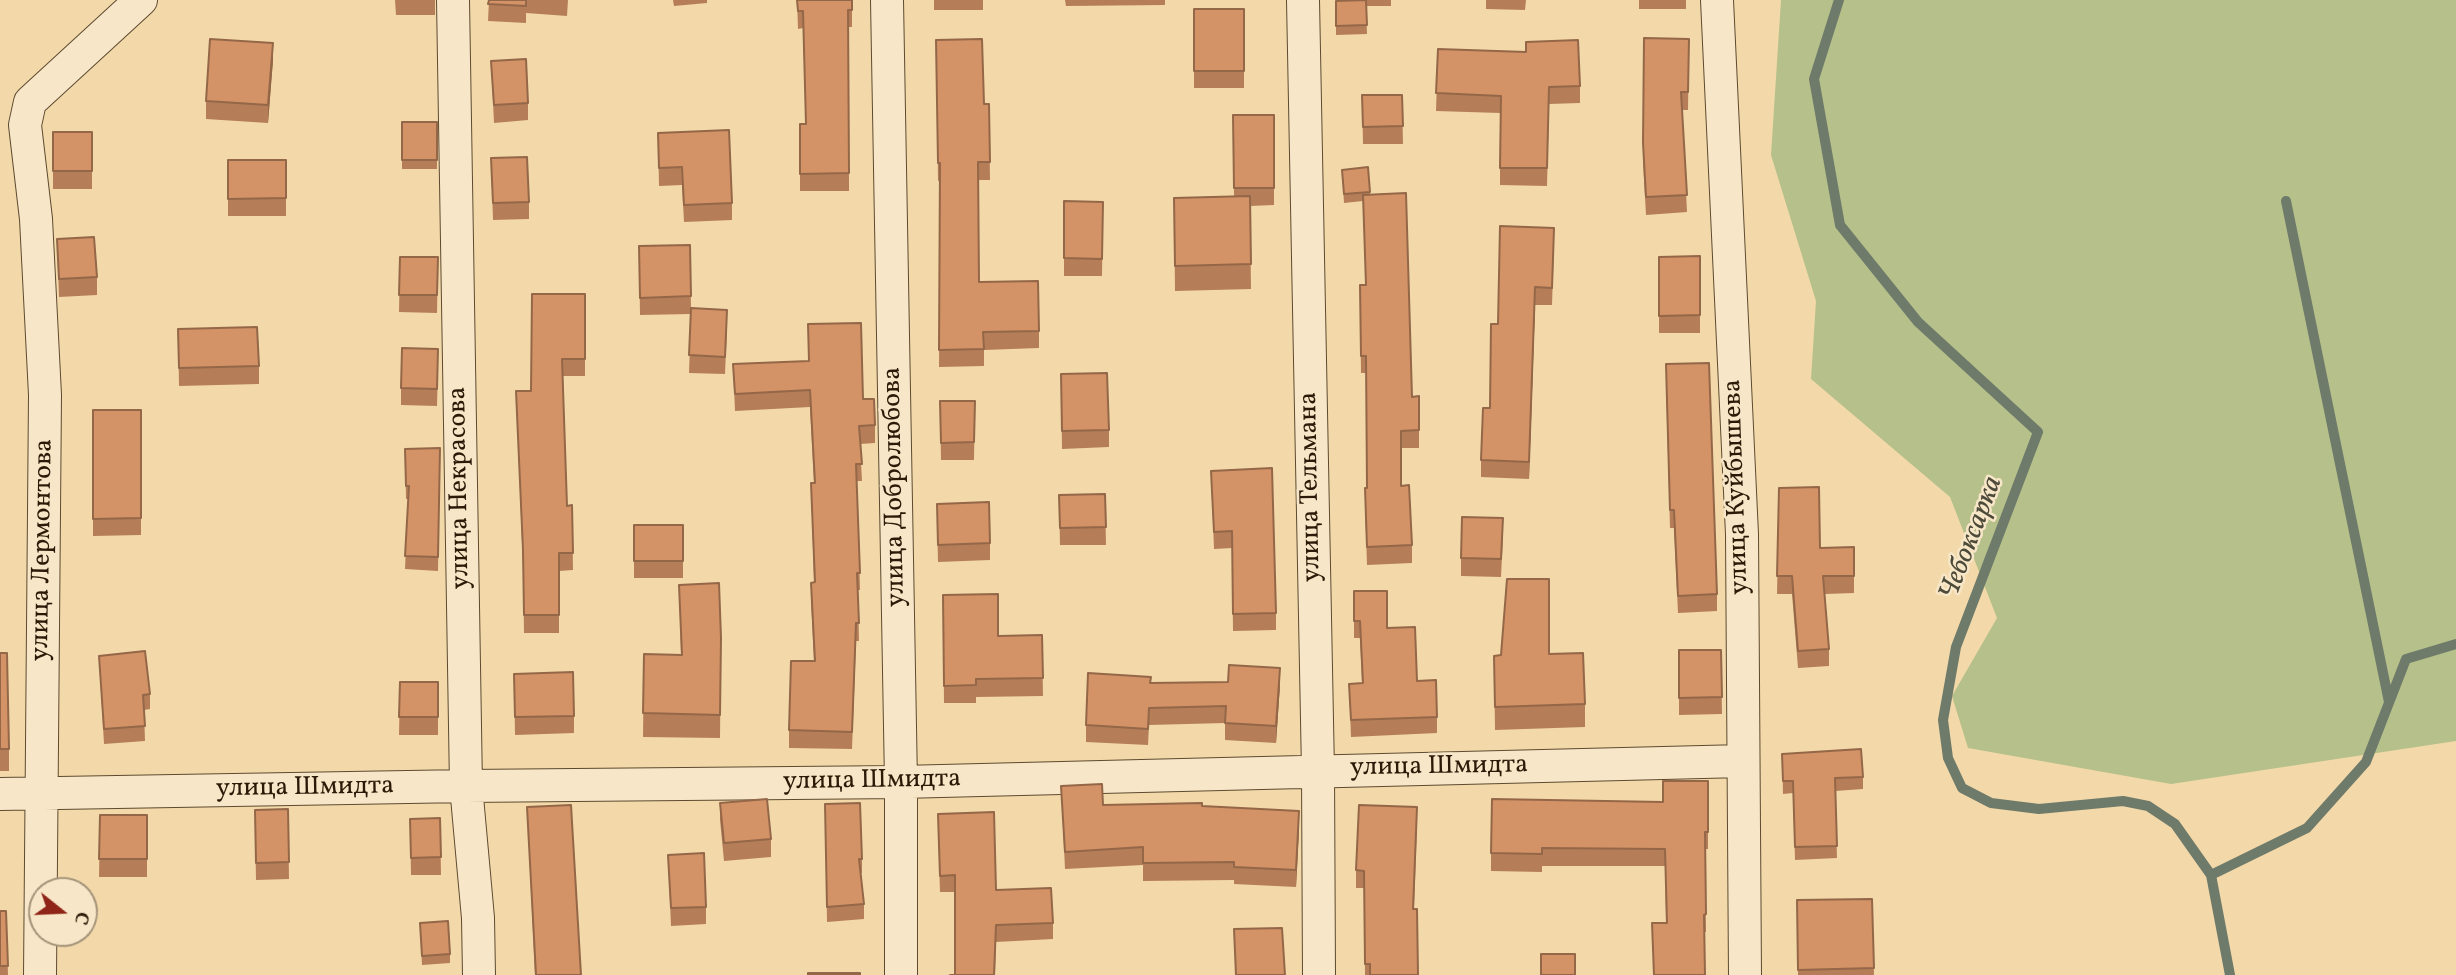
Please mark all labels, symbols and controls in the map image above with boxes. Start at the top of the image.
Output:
street label: улица Добролюбова [878,367,914,607]
street label: улица Куйбышева [1719,379,1757,595]
street label: улица Некрасова [444,386,478,590]
street label: улица Тельмана [1295,392,1329,582]
street label: улица Лермонтова [26,439,62,661]
water label: Чебоксарка [1934,472,2012,606]
street label: улица Шмидта [1350,751,1528,785]
street label: улица Шмидта [783,765,961,799]
street label: улица Шмидта [216,772,394,806]
north arrow [28,877,98,947]
text: С [67,908,95,928]

